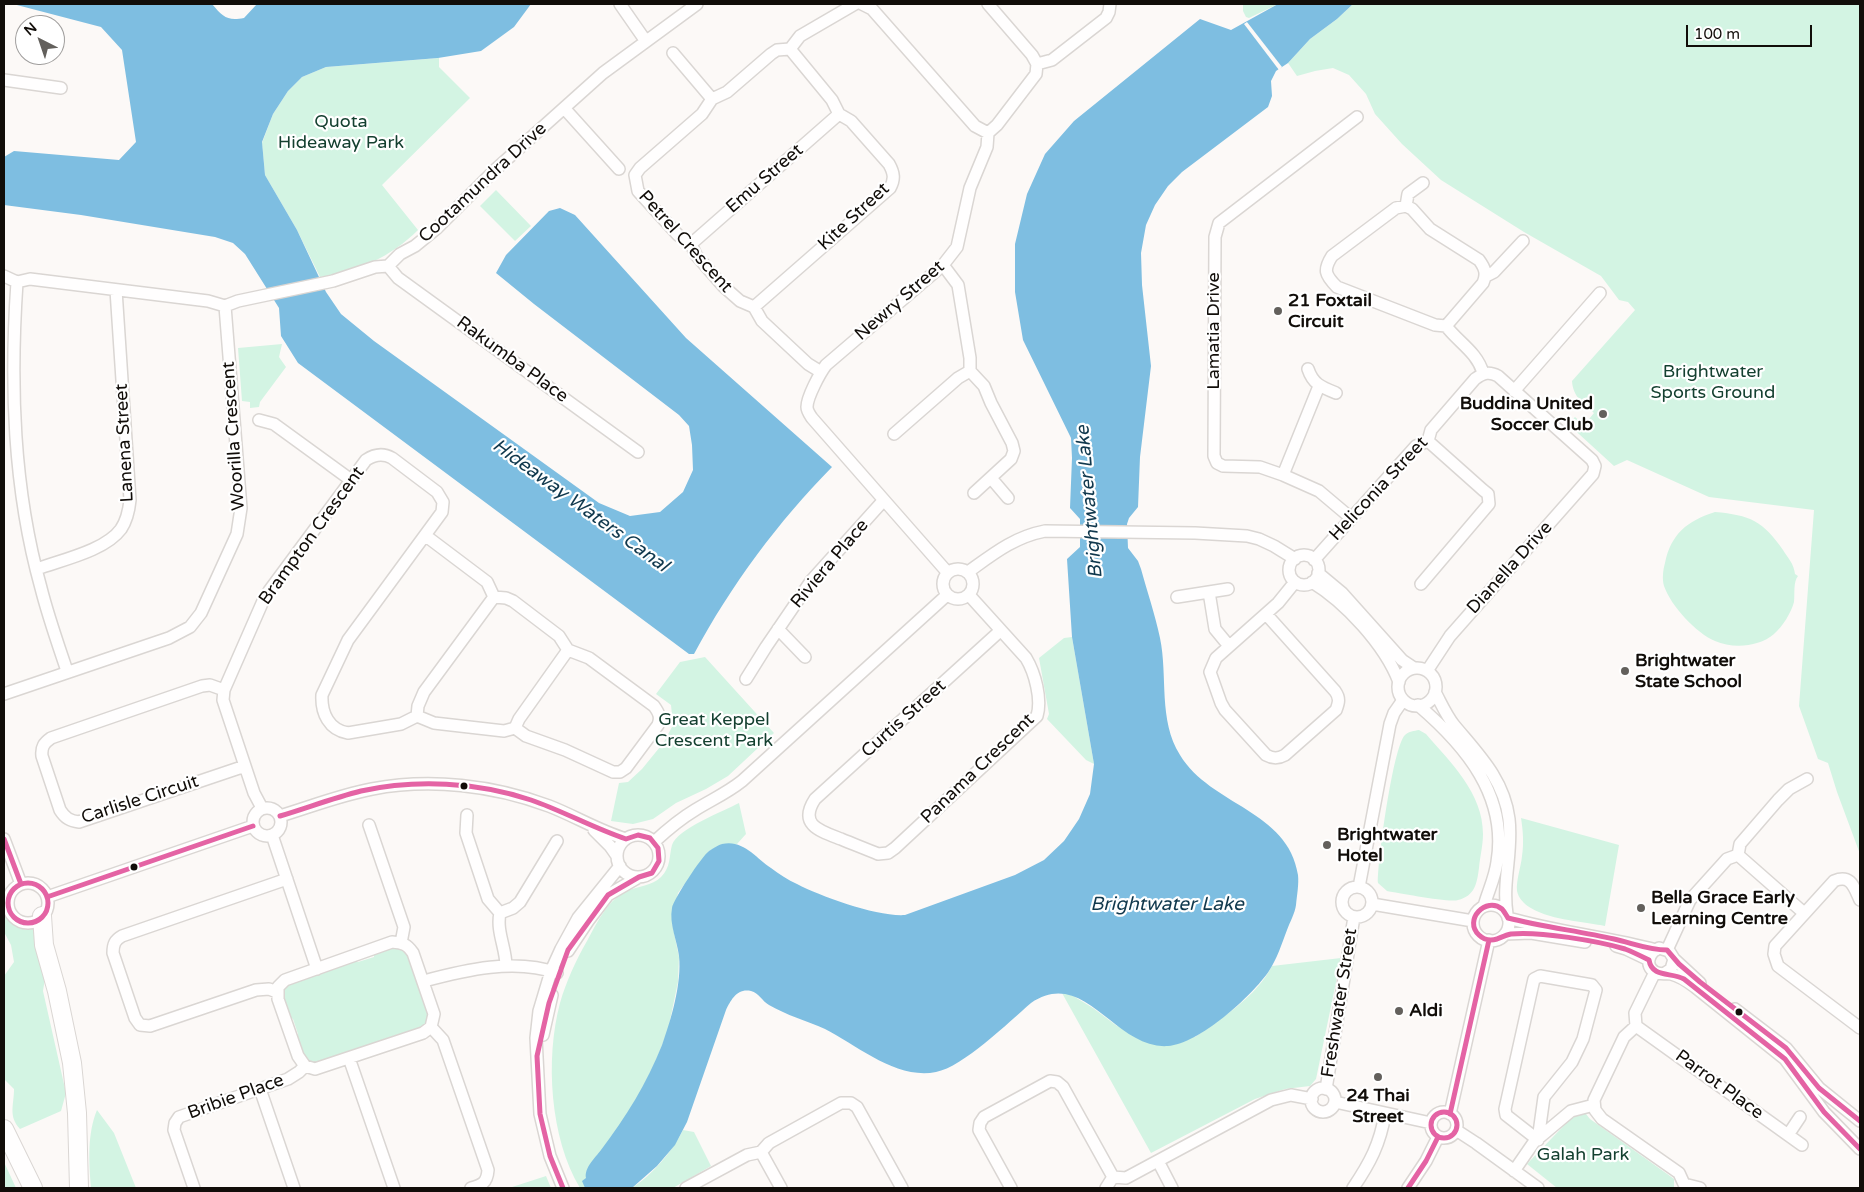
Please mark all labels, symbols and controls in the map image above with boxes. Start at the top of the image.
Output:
north arrow [15,15,65,65]
scale bar [1689,15,1815,47]
text: N [21,19,40,39]
text: 100 m [1694,25,1740,43]
park label: Quota Hideaway Park [278,111,404,154]
street label: Cootamundra Drive [415,118,551,248]
street label: Emu Street [722,140,808,218]
street label: Kite Street [814,179,894,255]
street label: Petrel Crescent [633,186,737,298]
street label: Newry Street [851,256,949,346]
street label: Lamatia Drive [1203,272,1225,390]
place label: 21 Foxtail Circuit [1288,290,1372,332]
marker: 21 Foxtail Circuit [1272,305,1284,317]
street label: Rakumba Place [452,312,572,408]
street label: Woorilla Crescent [218,361,250,511]
park label: Brightwater Sports Ground [1651,361,1775,404]
street label: Lanena Street [111,383,139,503]
place label: Buddina United Soccer Club [1460,393,1593,436]
marker: Buddina United Soccer Club [1597,408,1609,420]
water label: Brightwater Lake [1072,425,1108,579]
street label: Heliconia Street [1325,432,1433,546]
water label: Hideaway Waters Canal [488,435,672,577]
street label: Brampton Crescent [255,463,369,609]
street label: Riviera Place [787,515,873,613]
street label: Dianella Drive [1463,517,1557,619]
place label: Brightwater State School [1635,650,1742,692]
marker: Brightwater State School [1619,665,1631,677]
street label: Curtis Street [857,675,951,763]
park label: Great Keppel Crescent Park [655,709,773,752]
street label: Panama Crescent [917,709,1039,829]
street label: Carlisle Circuit [79,771,201,829]
unlabelled marker [459,781,469,791]
place label: Brightwater Hotel [1337,824,1437,866]
marker: Brightwater Hotel [1321,839,1333,851]
unlabelled marker [129,862,139,872]
place label: Bella Grace Early Learning Centre [1651,887,1795,930]
water label: Brightwater Lake [1090,894,1244,916]
marker: Bella Grace Early Learning Centre [1635,902,1647,914]
street label: Freshwater Street [1318,927,1362,1079]
place label: Aldi [1409,1000,1443,1022]
marker: Aldi [1393,1005,1405,1017]
unlabelled marker [1734,1007,1744,1017]
street label: Parrot Place [1671,1046,1767,1124]
street label: Bribie Place [185,1070,287,1124]
marker: 24 Thai Street [1372,1071,1384,1083]
place label: 24 Thai Street [1346,1085,1410,1128]
park label: Galah Park [1537,1144,1629,1166]

